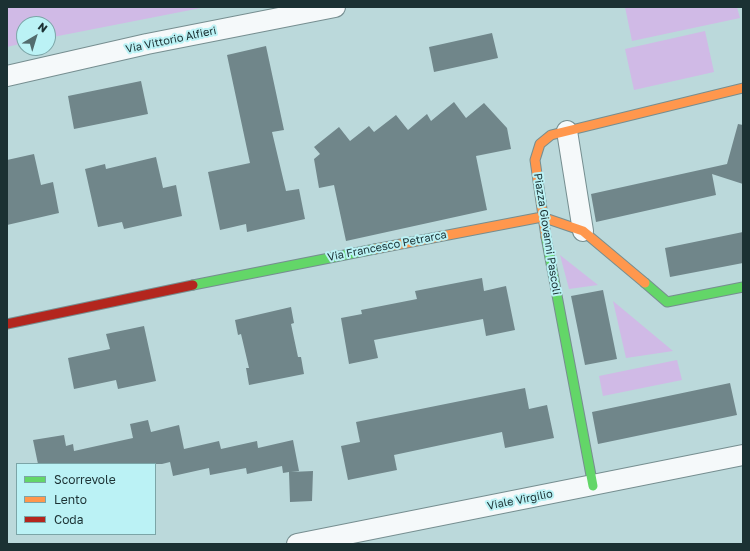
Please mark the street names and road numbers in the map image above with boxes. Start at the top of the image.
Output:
street label: Via Vittorio Alfieri [124,24,218,56]
street label: Piazza Giovanni Pascoli [531,172,563,296]
street label: Via Francesco Petrarca [326,228,448,264]
street label: Viale Virgilio [486,487,554,513]

